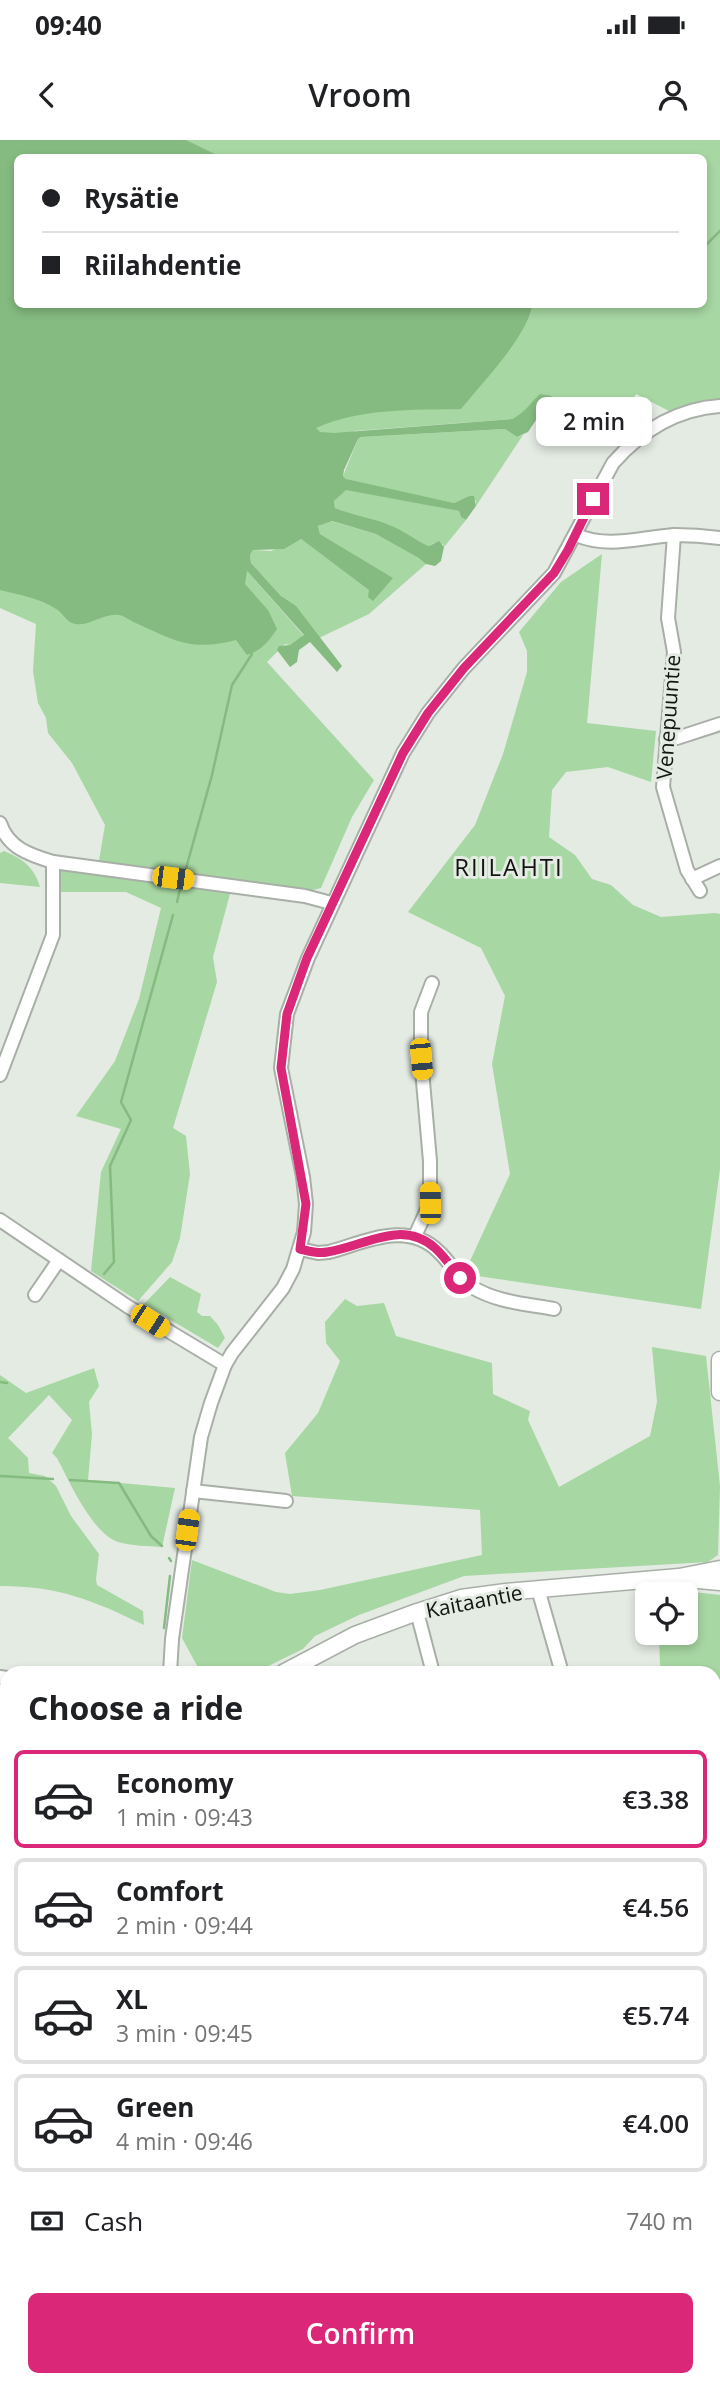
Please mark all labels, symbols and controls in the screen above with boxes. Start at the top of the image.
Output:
text: 09:40 [35,7,102,43]
text: Vroom [308,73,412,116]
icon: back [28,76,66,114]
icon: person [654,76,692,114]
text: Rysätie [84,180,179,216]
text: Riilahdentie [84,247,241,283]
callout: 2 min [535,398,651,446]
text: 2 min [563,405,625,437]
route end [577,483,609,515]
street label: Venepuuntie [650,654,686,780]
district label: RIILAHTI [454,850,564,883]
car [151,865,196,891]
car [409,1037,434,1081]
car [420,1182,441,1224]
route start [444,1262,476,1294]
car [127,1301,174,1341]
car [174,1508,201,1552]
street label: Kaitaantie [423,1578,525,1624]
map controls [635,1582,698,1645]
button: locate [635,1582,698,1645]
text: Choose a ride [28,1686,243,1729]
text: Economy [116,1765,234,1801]
icon: car [32,1768,95,1831]
text: €3.38 [622,1781,689,1817]
text: 1 min · 09:43 [116,1801,253,1833]
text: Comfort [116,1873,223,1909]
icon: car [32,1876,95,1939]
text: €4.56 [622,1889,689,1925]
text: 2 min · 09:44 [116,1909,253,1941]
text: XL [116,1981,148,2017]
icon: car [32,1984,95,2047]
text: €5.74 [622,1997,689,2033]
text: 3 min · 09:45 [116,2017,253,2049]
text: Green [116,2089,194,2125]
icon: car [32,2092,95,2155]
text: €4.00 [622,2105,689,2141]
text: 4 min · 09:46 [116,2125,253,2157]
icon: cash [28,2202,66,2240]
text: Cash [84,2203,143,2239]
text: 740 m [626,2205,693,2237]
button: Confirm [28,2293,693,2373]

